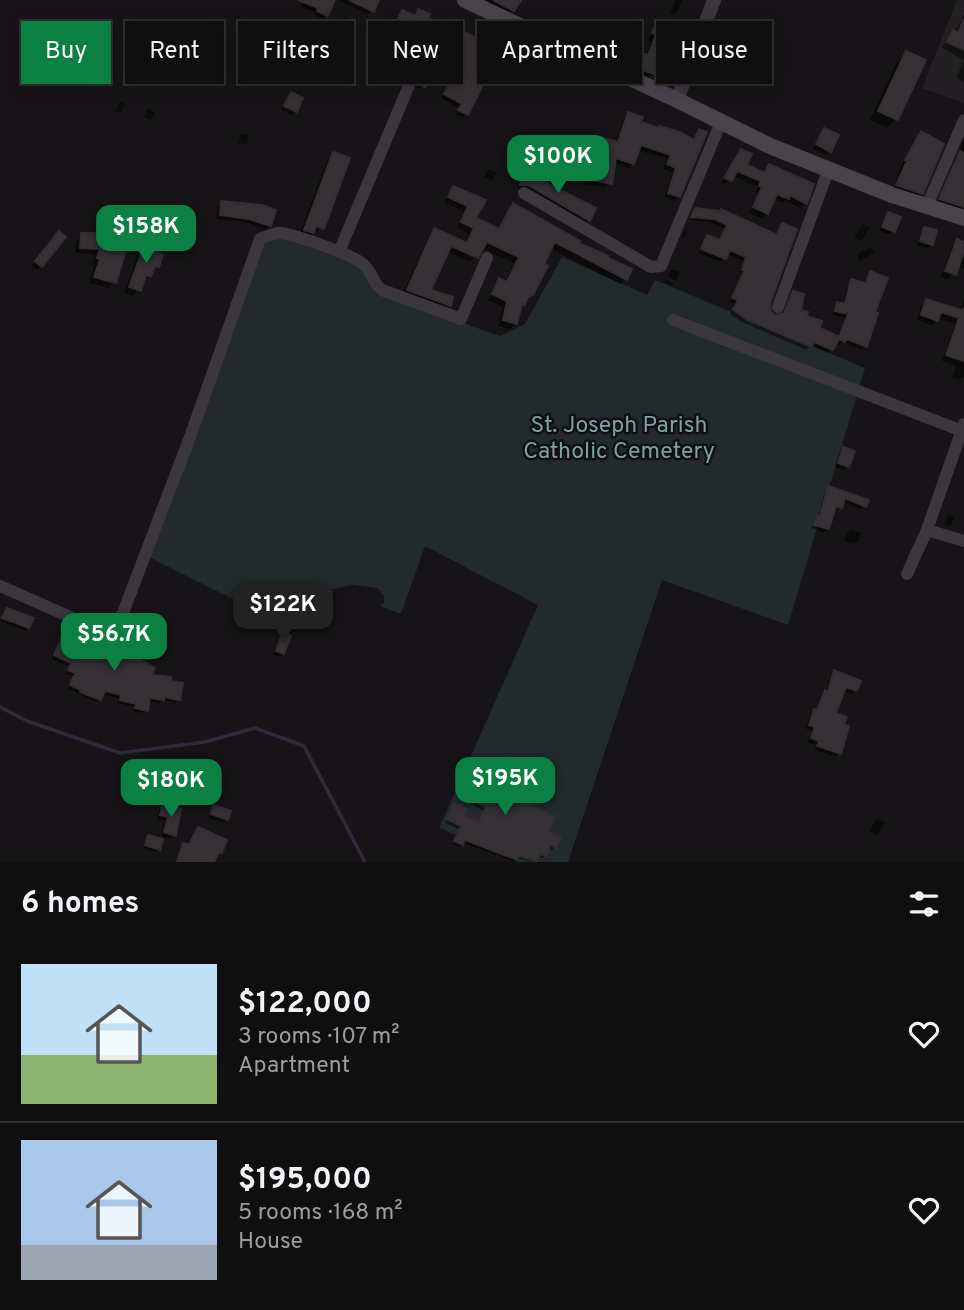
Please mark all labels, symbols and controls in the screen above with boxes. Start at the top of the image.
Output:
chip: Buy [21,21,111,84]
chip: Rent [125,21,224,84]
chip: Filters [238,21,354,84]
chip: New [368,21,463,84]
chip: Apartment [477,21,642,84]
chip: House [656,21,772,84]
pin: $100K [509,136,607,195]
text: $100K [523,143,593,172]
pin: $158K [97,205,195,265]
text: $158K [112,213,180,242]
park label: St. Joseph Parish Catholic Cemetery [523,412,715,467]
pin: $122K [234,584,332,643]
text: $122K [249,591,317,620]
pin: $56.7K [57,614,171,673]
text: $56.7K [77,621,151,650]
pin: $195K [456,758,554,817]
pin: $180K [122,760,220,819]
text: $195K [471,765,539,794]
text: $180K [137,767,205,796]
icon: filters [905,885,943,923]
text: 6 homes [21,886,139,923]
text: $122,000 [238,986,372,1023]
icon: home [77,992,161,1076]
icon: heart [905,1015,943,1053]
text: 3 rooms · 107 m² [238,1023,400,1052]
text: Apartment [238,1052,350,1081]
text: $195,000 [238,1162,372,1199]
icon: home [77,1168,161,1252]
icon: heart [905,1191,943,1229]
text: 5 rooms · 168 m² [238,1199,403,1228]
text: House [238,1228,303,1257]

